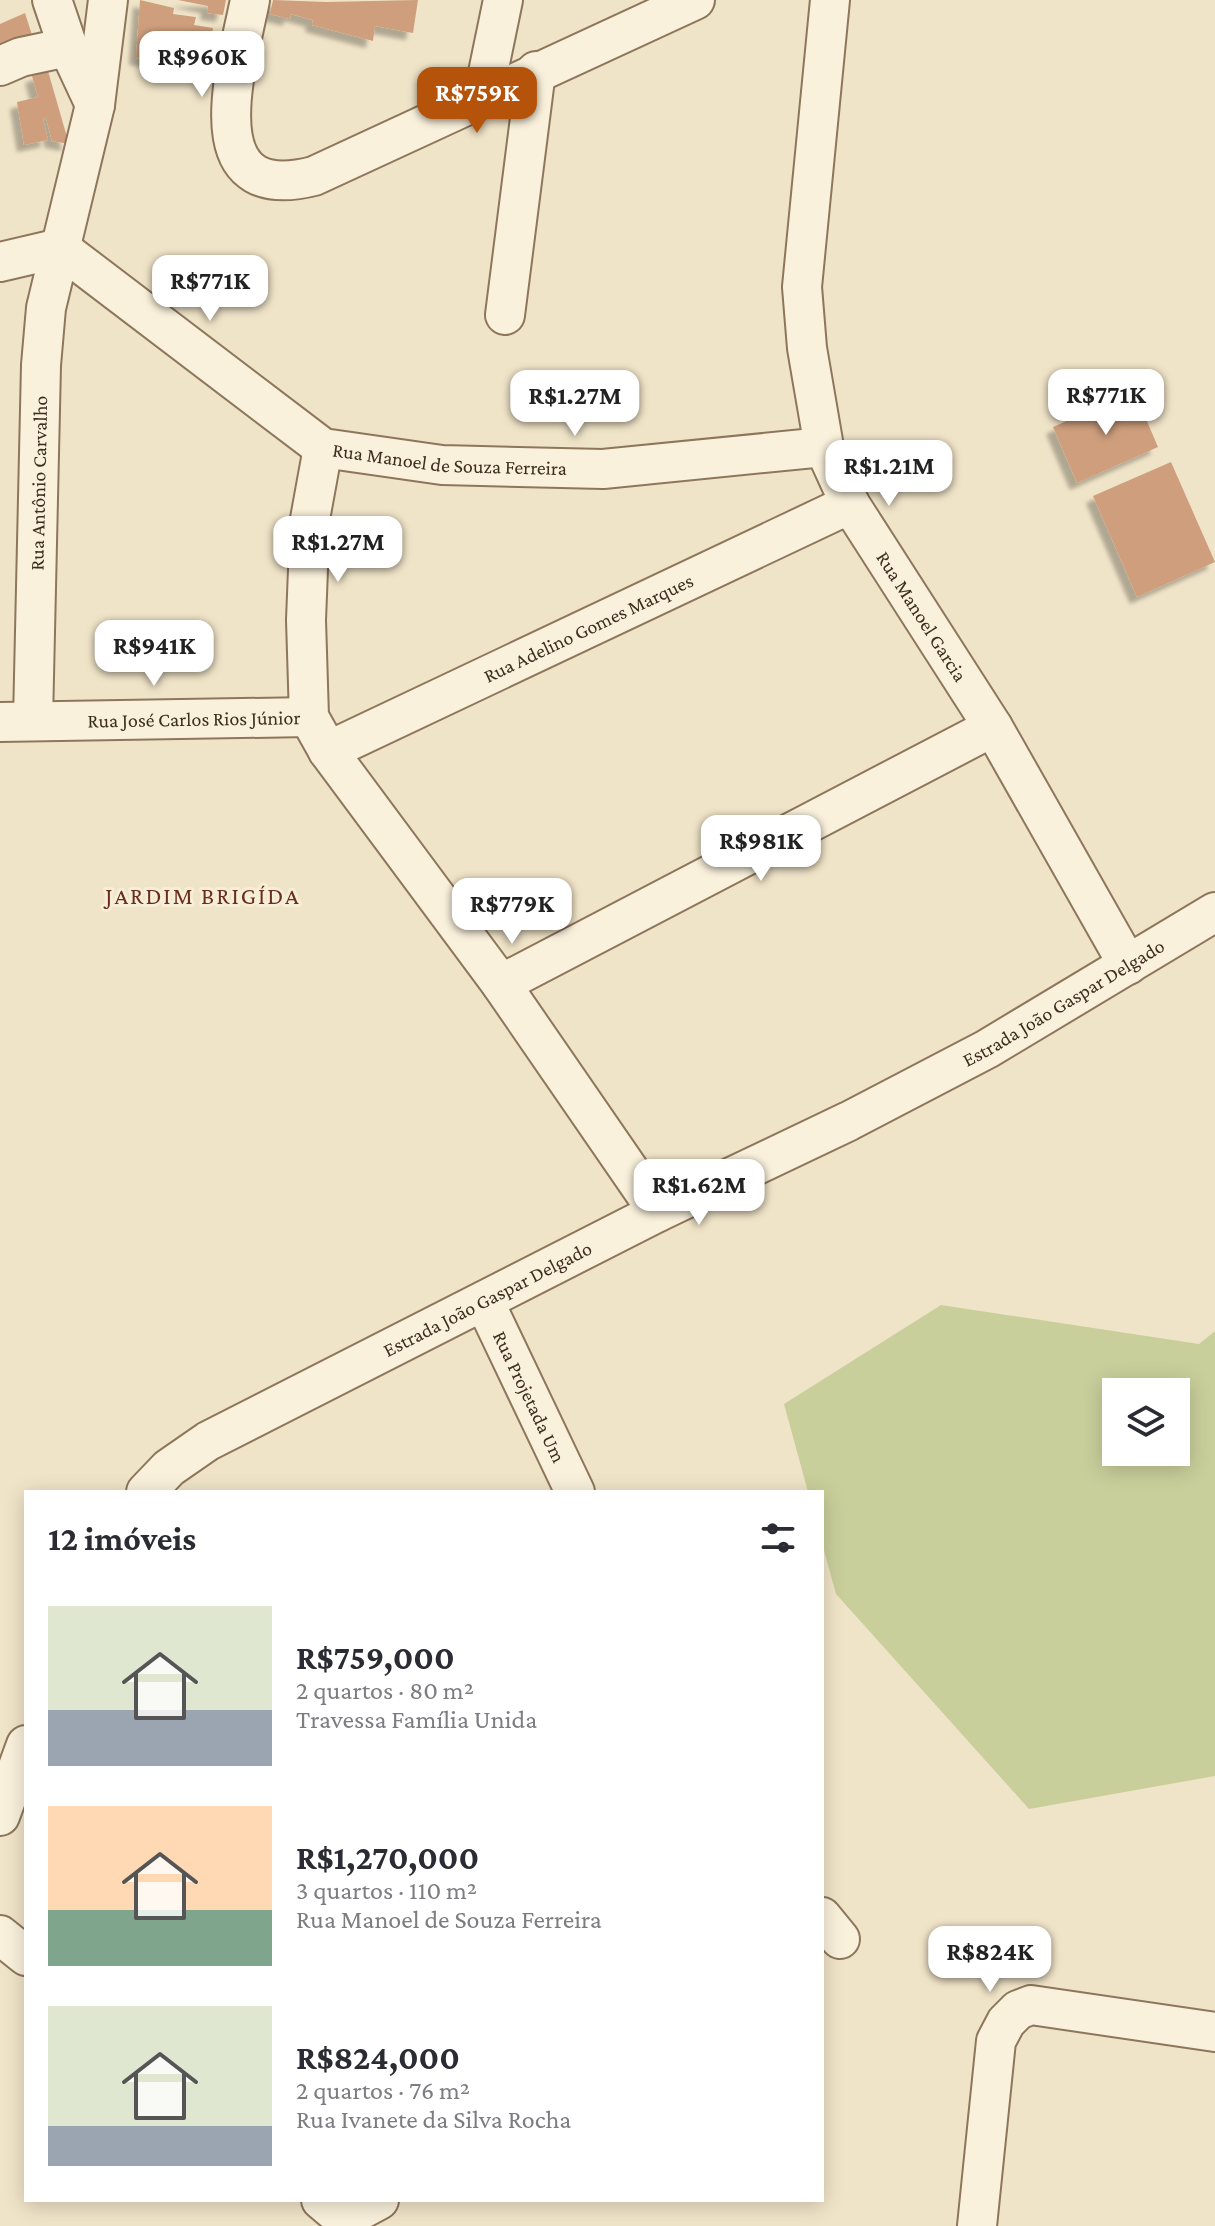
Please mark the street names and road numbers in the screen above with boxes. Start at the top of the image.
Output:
street label: Rua Antônio Carvalho [25,395,51,571]
street label: Rua Manoel de Souza Ferreira [331,439,567,479]
street label: Rua Manoel Garcia [872,547,972,685]
street label: Rua Adelino Gomes Marques [480,569,697,687]
street label: Rua José Carlos Rios Júnior [87,706,301,732]
street label: Estrada João Gaspar Delgado [959,934,1168,1071]
street label: Estrada João Gaspar Delgado [379,1237,595,1361]
street label: Rua Projetada Um [489,1327,570,1466]

